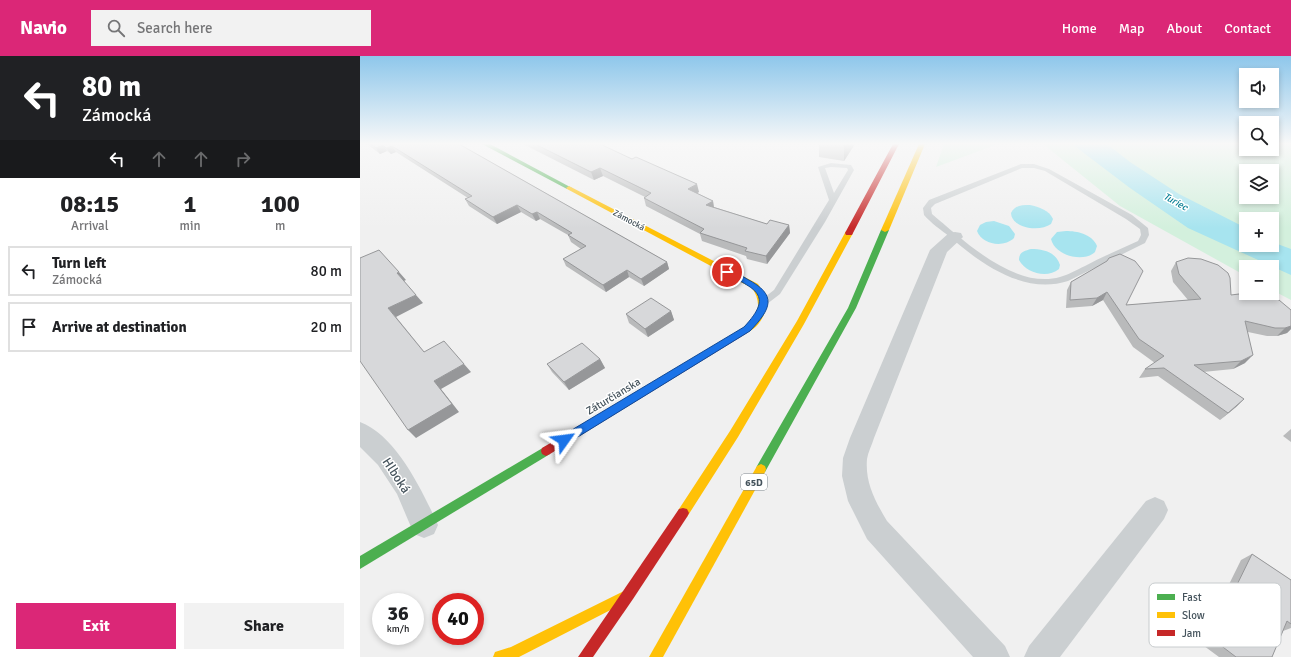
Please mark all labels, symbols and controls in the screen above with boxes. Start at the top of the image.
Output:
search box [91,10,371,46]
text: Navio [20,16,67,40]
icon: search [105,17,127,39]
text: Search here [137,19,213,37]
text: Home [1062,20,1097,37]
text: Map [1119,20,1144,37]
text: About [1166,20,1202,37]
text: Contact [1224,20,1271,37]
map controls [1239,68,1279,300]
button: sound [1239,68,1279,108]
text: 80 m [82,70,141,104]
icon: left [16,72,68,124]
text: Zámocká [82,104,151,126]
button: search [1239,116,1279,156]
icon: left [106,148,128,170]
icon: ahead [148,148,170,170]
icon: ahead [190,148,212,170]
icon: right [232,148,254,170]
button: layers [1239,164,1279,204]
text: 08:15 [60,189,119,219]
text: 1 [184,189,196,219]
text: 100 [261,189,300,219]
water label: Turiec [1161,190,1191,214]
street label: Zámocká [611,207,647,234]
button: + [1239,212,1279,252]
text: Arrival [71,218,108,234]
text: min [180,218,201,234]
text: m [275,218,285,234]
text: Turn left [52,254,106,272]
pin [710,255,744,289]
icon: left [18,260,40,282]
button: − [1239,260,1279,300]
icon: arrive [716,261,738,283]
text: 80 m [311,262,342,280]
text: Zámocká [52,272,102,288]
icon: arrive [18,316,40,338]
text: Arrive at destination [52,318,187,336]
text: 20 m [311,318,342,336]
street label: Záturčianska [584,375,643,418]
position arrow [543,419,585,461]
street label: Hlboká [379,455,414,496]
road number: 65D [741,474,767,490]
legend [1149,583,1281,647]
text: Fast [1182,591,1202,604]
speed limit sign: 40 [432,593,484,645]
text: 36 [387,601,409,626]
button: Exit [16,603,176,649]
button: Share [184,603,344,649]
text: Slow [1182,609,1205,622]
text: km/h [387,623,409,635]
text: Jam [1182,627,1201,640]

